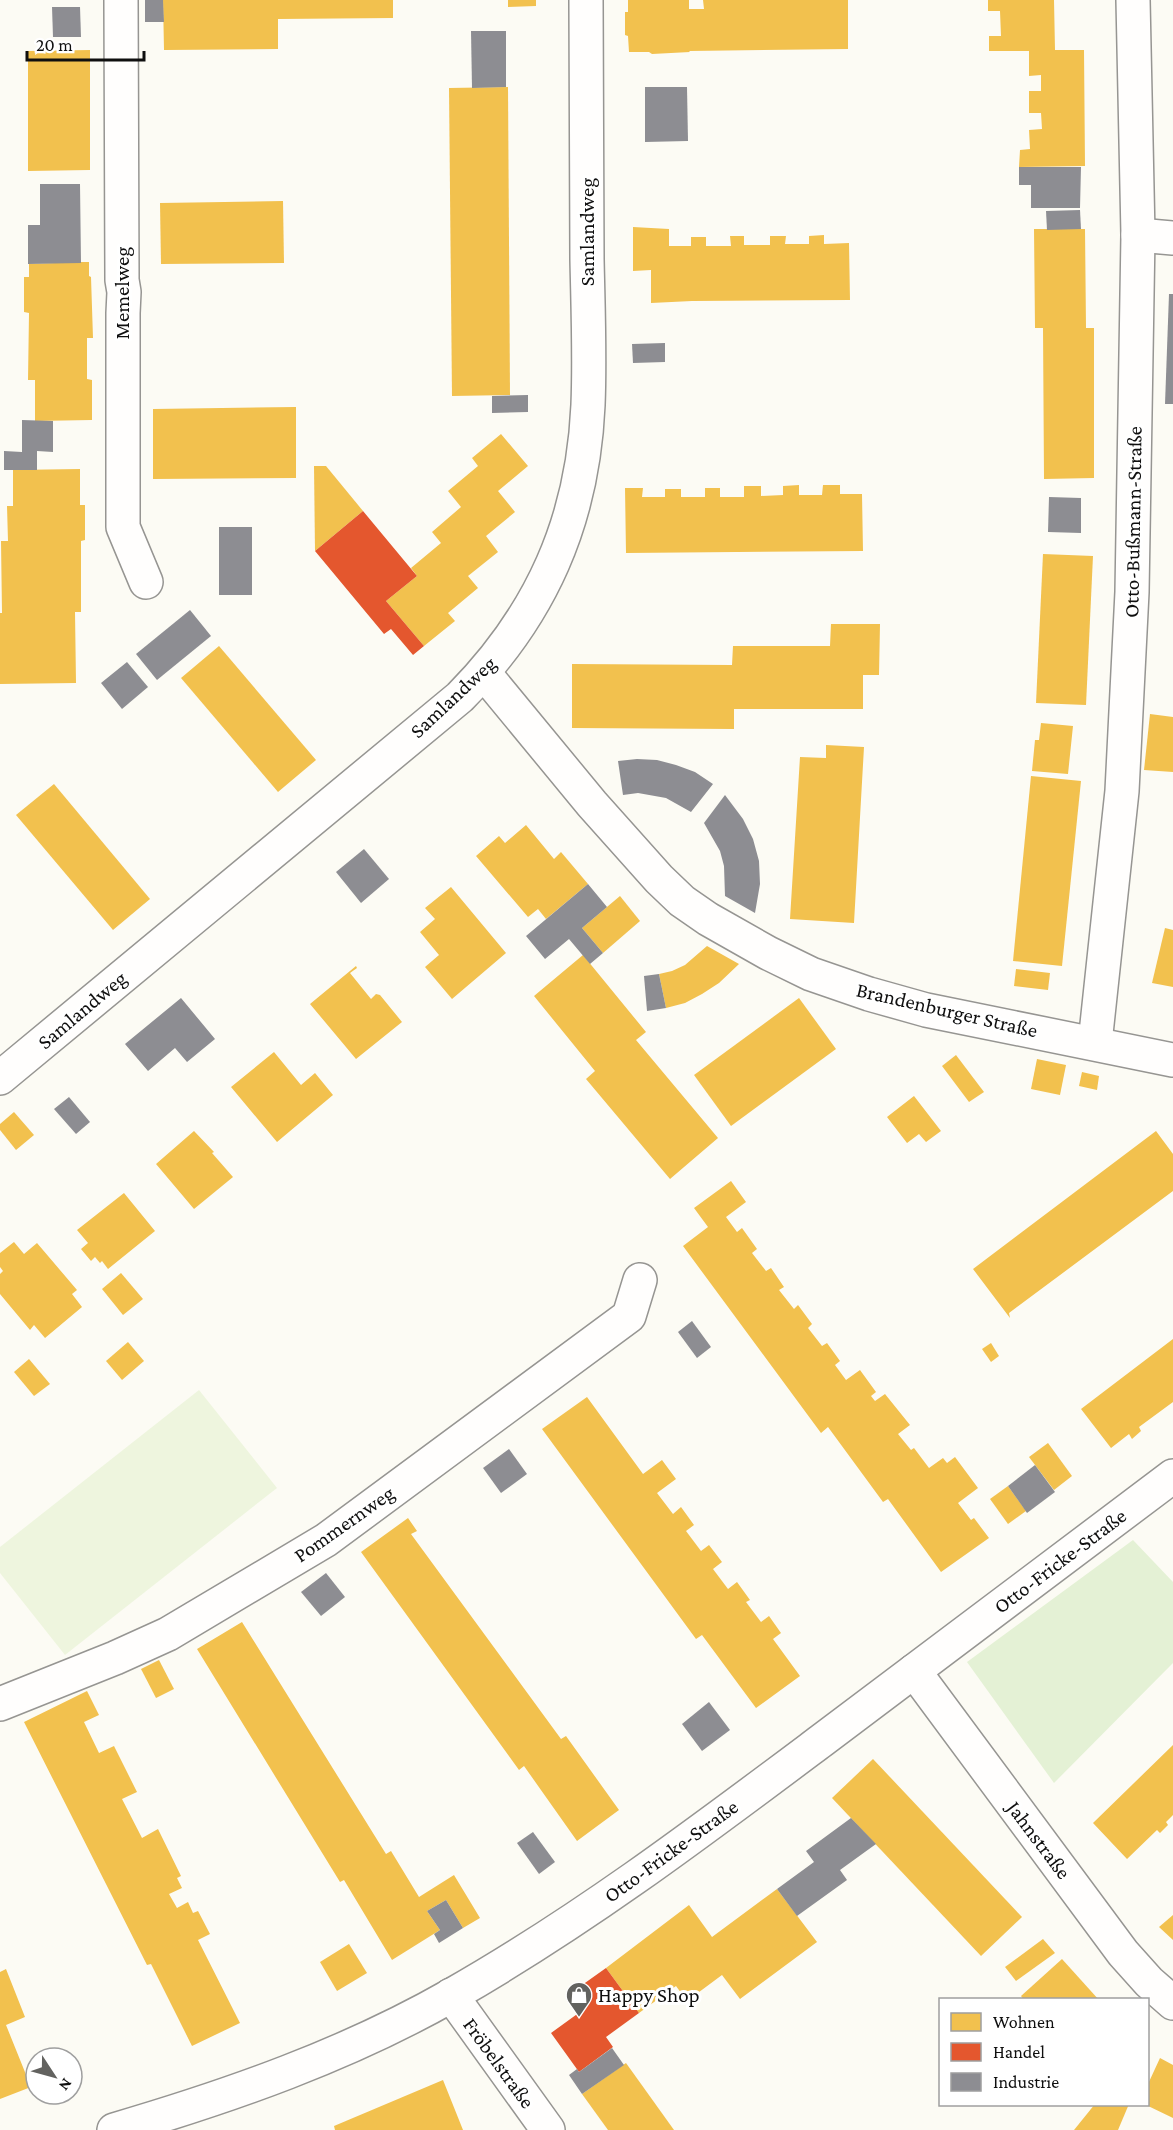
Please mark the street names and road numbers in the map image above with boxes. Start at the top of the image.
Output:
street label: Samlandweg [575,178,599,286]
street label: Memelweg [110,247,134,339]
street label: Otto-Bußmann-Straße [1119,426,1147,618]
street label: Samlandweg [405,651,501,743]
street label: Samlandweg [33,966,131,1054]
street label: Brandenburger Straße [854,977,1040,1043]
street label: Pommernweg [289,1481,399,1567]
street label: Otto-Fricke-Straße [989,1503,1131,1619]
street label: Otto-Fricke-Straße [599,1794,743,1908]
street label: Jahnstraße [1001,1795,1076,1884]
street label: Fröbelstraße [458,2013,540,2113]

